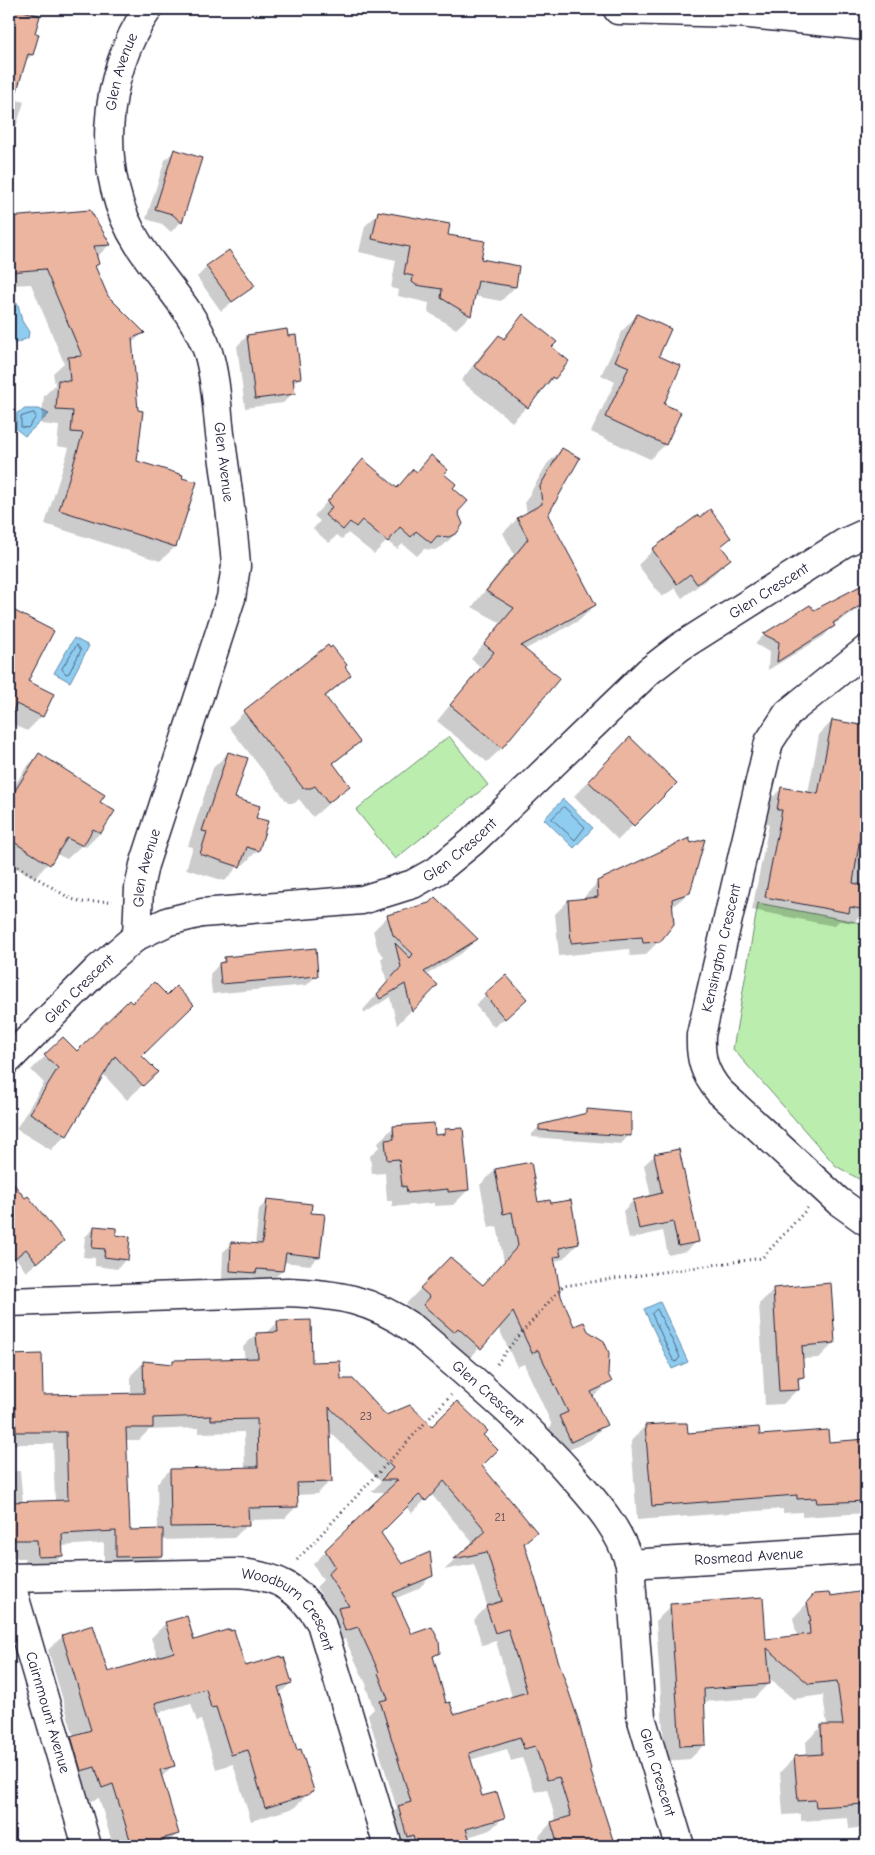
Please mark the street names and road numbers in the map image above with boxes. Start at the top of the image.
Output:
street label: Glen Avenue [102,29,142,112]
street label: Glen Avenue [210,421,238,504]
street label: Glen Crescent [726,558,812,623]
street label: Glen Crescent [420,814,501,886]
street label: Glen Avenue [129,826,164,908]
street label: Kensington Crescent [697,881,745,1014]
street label: Glen Crescent [40,950,118,1027]
street label: Glen Crescent [448,1357,529,1431]
street label: Rosmead Avenue [694,1544,804,1569]
street label: Woodburn Crescent [241,1564,338,1654]
street label: Cairnmount Avenue [22,1649,75,1776]
street label: Glen Crescent [636,1726,680,1819]

